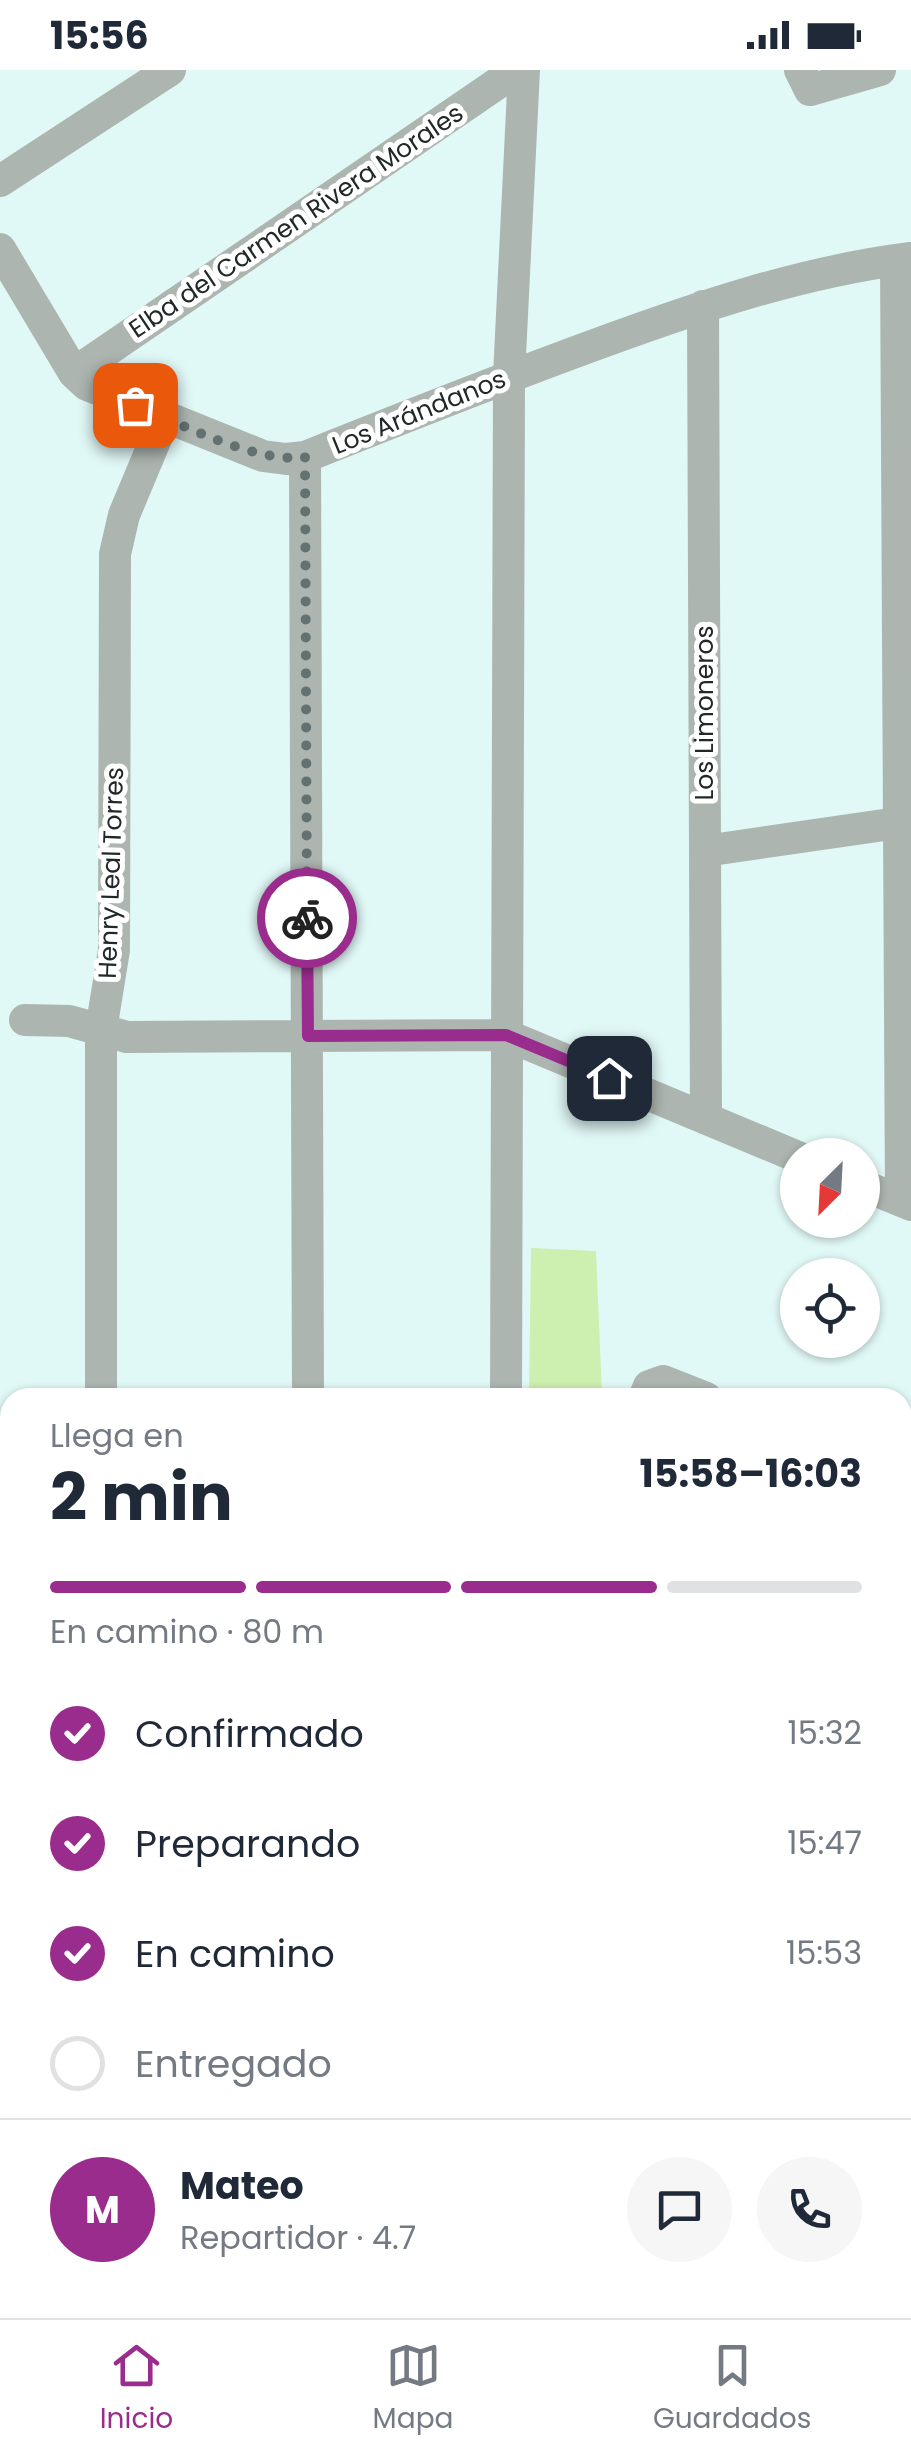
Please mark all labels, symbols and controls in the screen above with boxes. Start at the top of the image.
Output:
text: 15:56 [50,9,149,62]
street label: Elba del Carmen Rivera Morales [122,96,470,346]
street label: Los Arándanos [327,361,511,463]
pin [93,363,178,448]
icon: bag [108,378,163,433]
street label: Los Limoneros [687,625,722,801]
street label: Henry Leal Torres [90,767,132,979]
courier [257,868,357,968]
icon: bike [280,891,335,946]
pin [567,1036,652,1121]
icon: home [582,1051,637,1106]
north arrow [780,1138,880,1238]
map controls [780,1138,880,1358]
button: locate [780,1258,880,1358]
text: Llega en [50,1413,184,1458]
text: 15:58–16:03 [639,1447,862,1500]
text: 2 min [50,1452,233,1543]
text: En camino · 80 m [50,1609,324,1654]
icon: check [50,1706,105,1761]
text: Confirmado [135,1707,364,1760]
text: 15:32 [788,1710,862,1755]
icon: check [50,1816,105,1871]
text: Preparando [135,1817,360,1870]
text: 15:47 [787,1820,862,1865]
icon: check [50,1926,105,1981]
text: En camino [135,1927,335,1980]
text: 15:53 [786,1930,862,1975]
text: Entregado [135,2037,332,2090]
button: chat [627,2157,732,2262]
button: phone [757,2157,862,2262]
text: Mateo [180,2159,304,2212]
text: M [85,2183,120,2236]
text: Repartidor · 4.7 [180,2215,416,2260]
tab: Inicio [100,2338,173,2440]
tab: Mapa [373,2338,454,2440]
tab: Guardados [653,2338,811,2440]

